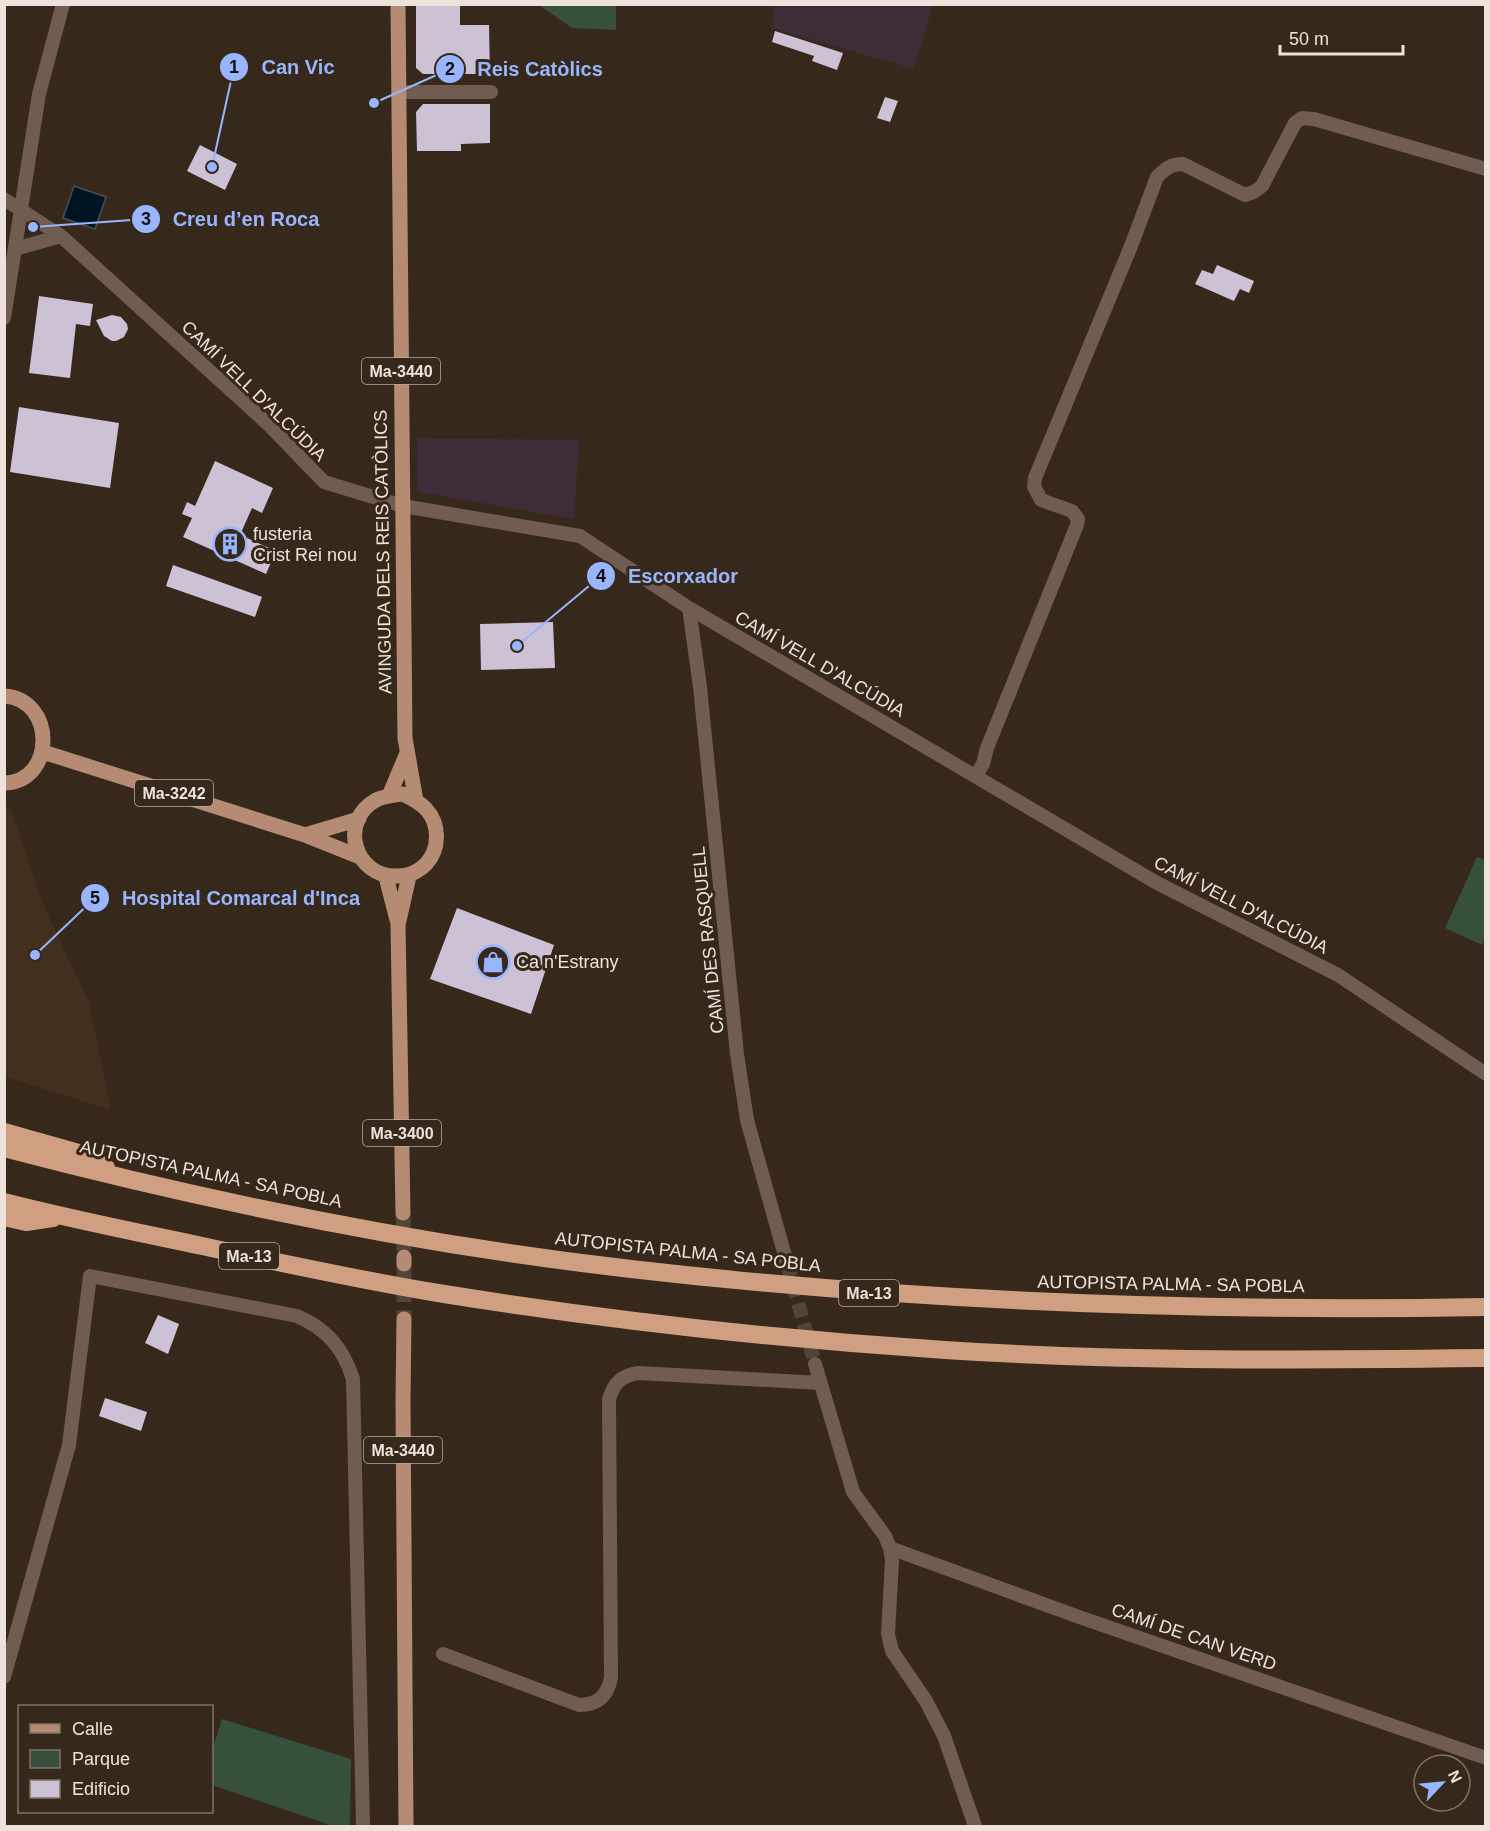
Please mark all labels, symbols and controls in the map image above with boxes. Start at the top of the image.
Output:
scale bar [1280,18,1403,56]
text: 50 m [1289,29,1329,49]
callout: Can Vic [219,48,346,86]
callout: Reis Catòlics [435,50,615,88]
text: Can Vic [262,56,335,78]
text: 1 [229,57,239,77]
text: Reis Catòlics [477,58,603,80]
text: 2 [445,59,455,79]
callout: Creu d’en Roca [131,200,332,238]
text: Creu d’en Roca [173,208,320,230]
text: 3 [141,209,151,229]
street label: CAMÍ VELL D'ALCÚDIA [178,316,331,465]
road number: Ma-3440 [362,358,440,384]
street label: AVINGUDA DELS REIS CATÒLICS [370,410,395,694]
place label: fusteria Crist Rei nou [253,524,357,565]
building icon: fusteria Crist Rei nou [212,526,248,562]
callout: Escorxador [586,557,750,595]
text: Escorxador [628,565,738,587]
text: 4 [596,566,606,586]
street label: CAMÍ VELL D'ALCÚDIA [732,606,909,721]
road number: Ma-3242 [135,780,213,806]
street label: CAMÍ DES RASQUELL [688,845,728,1035]
street label: CAMÍ VELL D'ALCÚDIA [1151,851,1332,958]
callout: Hospital Comarcal d'Inca [80,879,372,917]
text: Hospital Comarcal d'Inca [122,887,361,909]
text: 5 [90,888,100,908]
shop icon: Ca n'Estrany [475,944,511,980]
place label: Ca n'Estrany [516,952,618,972]
road number: Ma-3400 [363,1120,441,1146]
street label: AUTOPISTA PALMA - SA POBLA [78,1136,344,1212]
street label: AUTOPISTA PALMA - SA POBLA [554,1228,822,1276]
road number: Ma-13 [219,1243,279,1269]
street label: AUTOPISTA PALMA - SA POBLA [1037,1272,1305,1296]
road number: Ma-13 [839,1280,899,1306]
road number: Ma-3440 [364,1437,442,1463]
street label: CAMÍ DE CAN VERD [1109,1599,1279,1675]
legend [18,1705,213,1813]
text: Calle [72,1719,113,1739]
text: Parque [72,1749,130,1769]
north arrow [1412,1753,1472,1813]
text: N [1445,1768,1465,1786]
text: Edificio [72,1779,130,1799]

